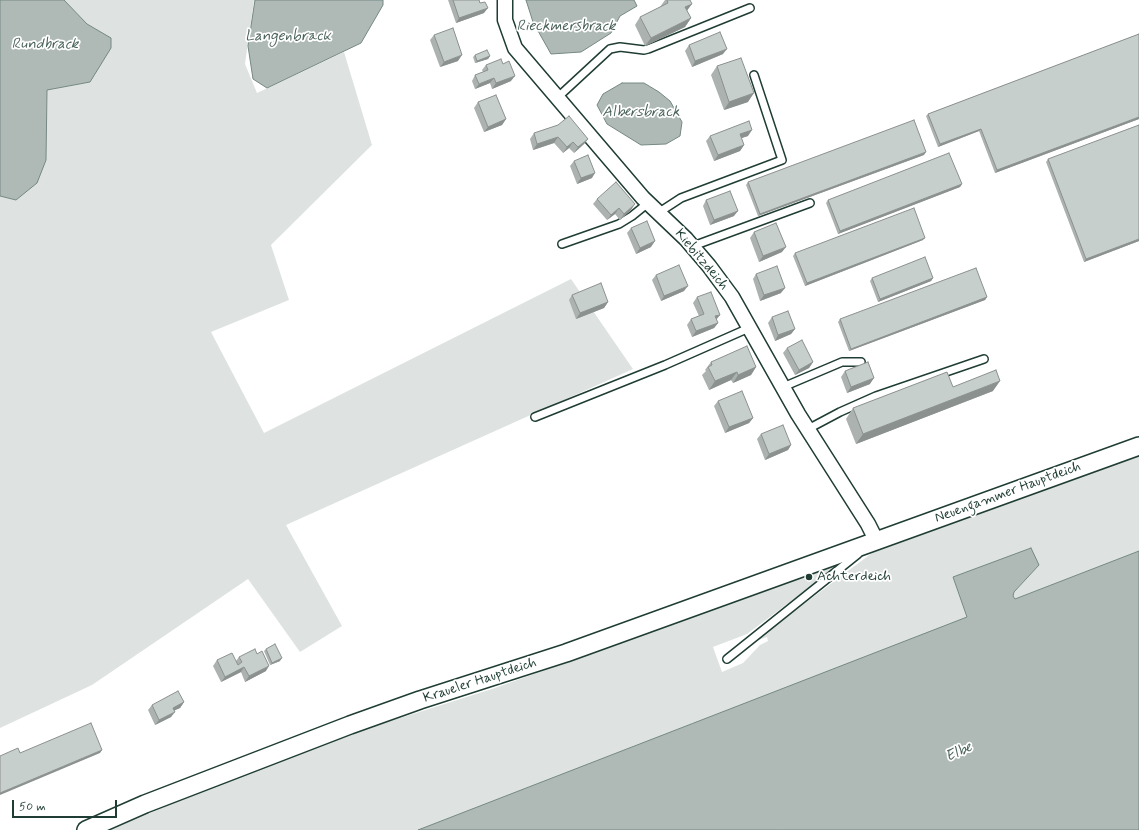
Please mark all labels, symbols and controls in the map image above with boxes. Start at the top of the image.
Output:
water label: Rieckmersbrack [516,18,616,36]
water label: Langenbrack [245,28,331,46]
water label: Rundbrack [12,36,78,54]
water label: Albersbrack [602,104,680,122]
street label: Kiebitzdeich [671,226,731,294]
street label: Neuengammer Hauptdeich [933,459,1083,527]
place label: Achterdeich [817,569,891,585]
marker: Achterdeich [804,572,814,582]
street label: Kraueler Hauptdeich [421,655,539,707]
water label: Elbe [943,739,975,767]
scale bar [14,792,119,818]
text: 50 m [19,799,46,815]

